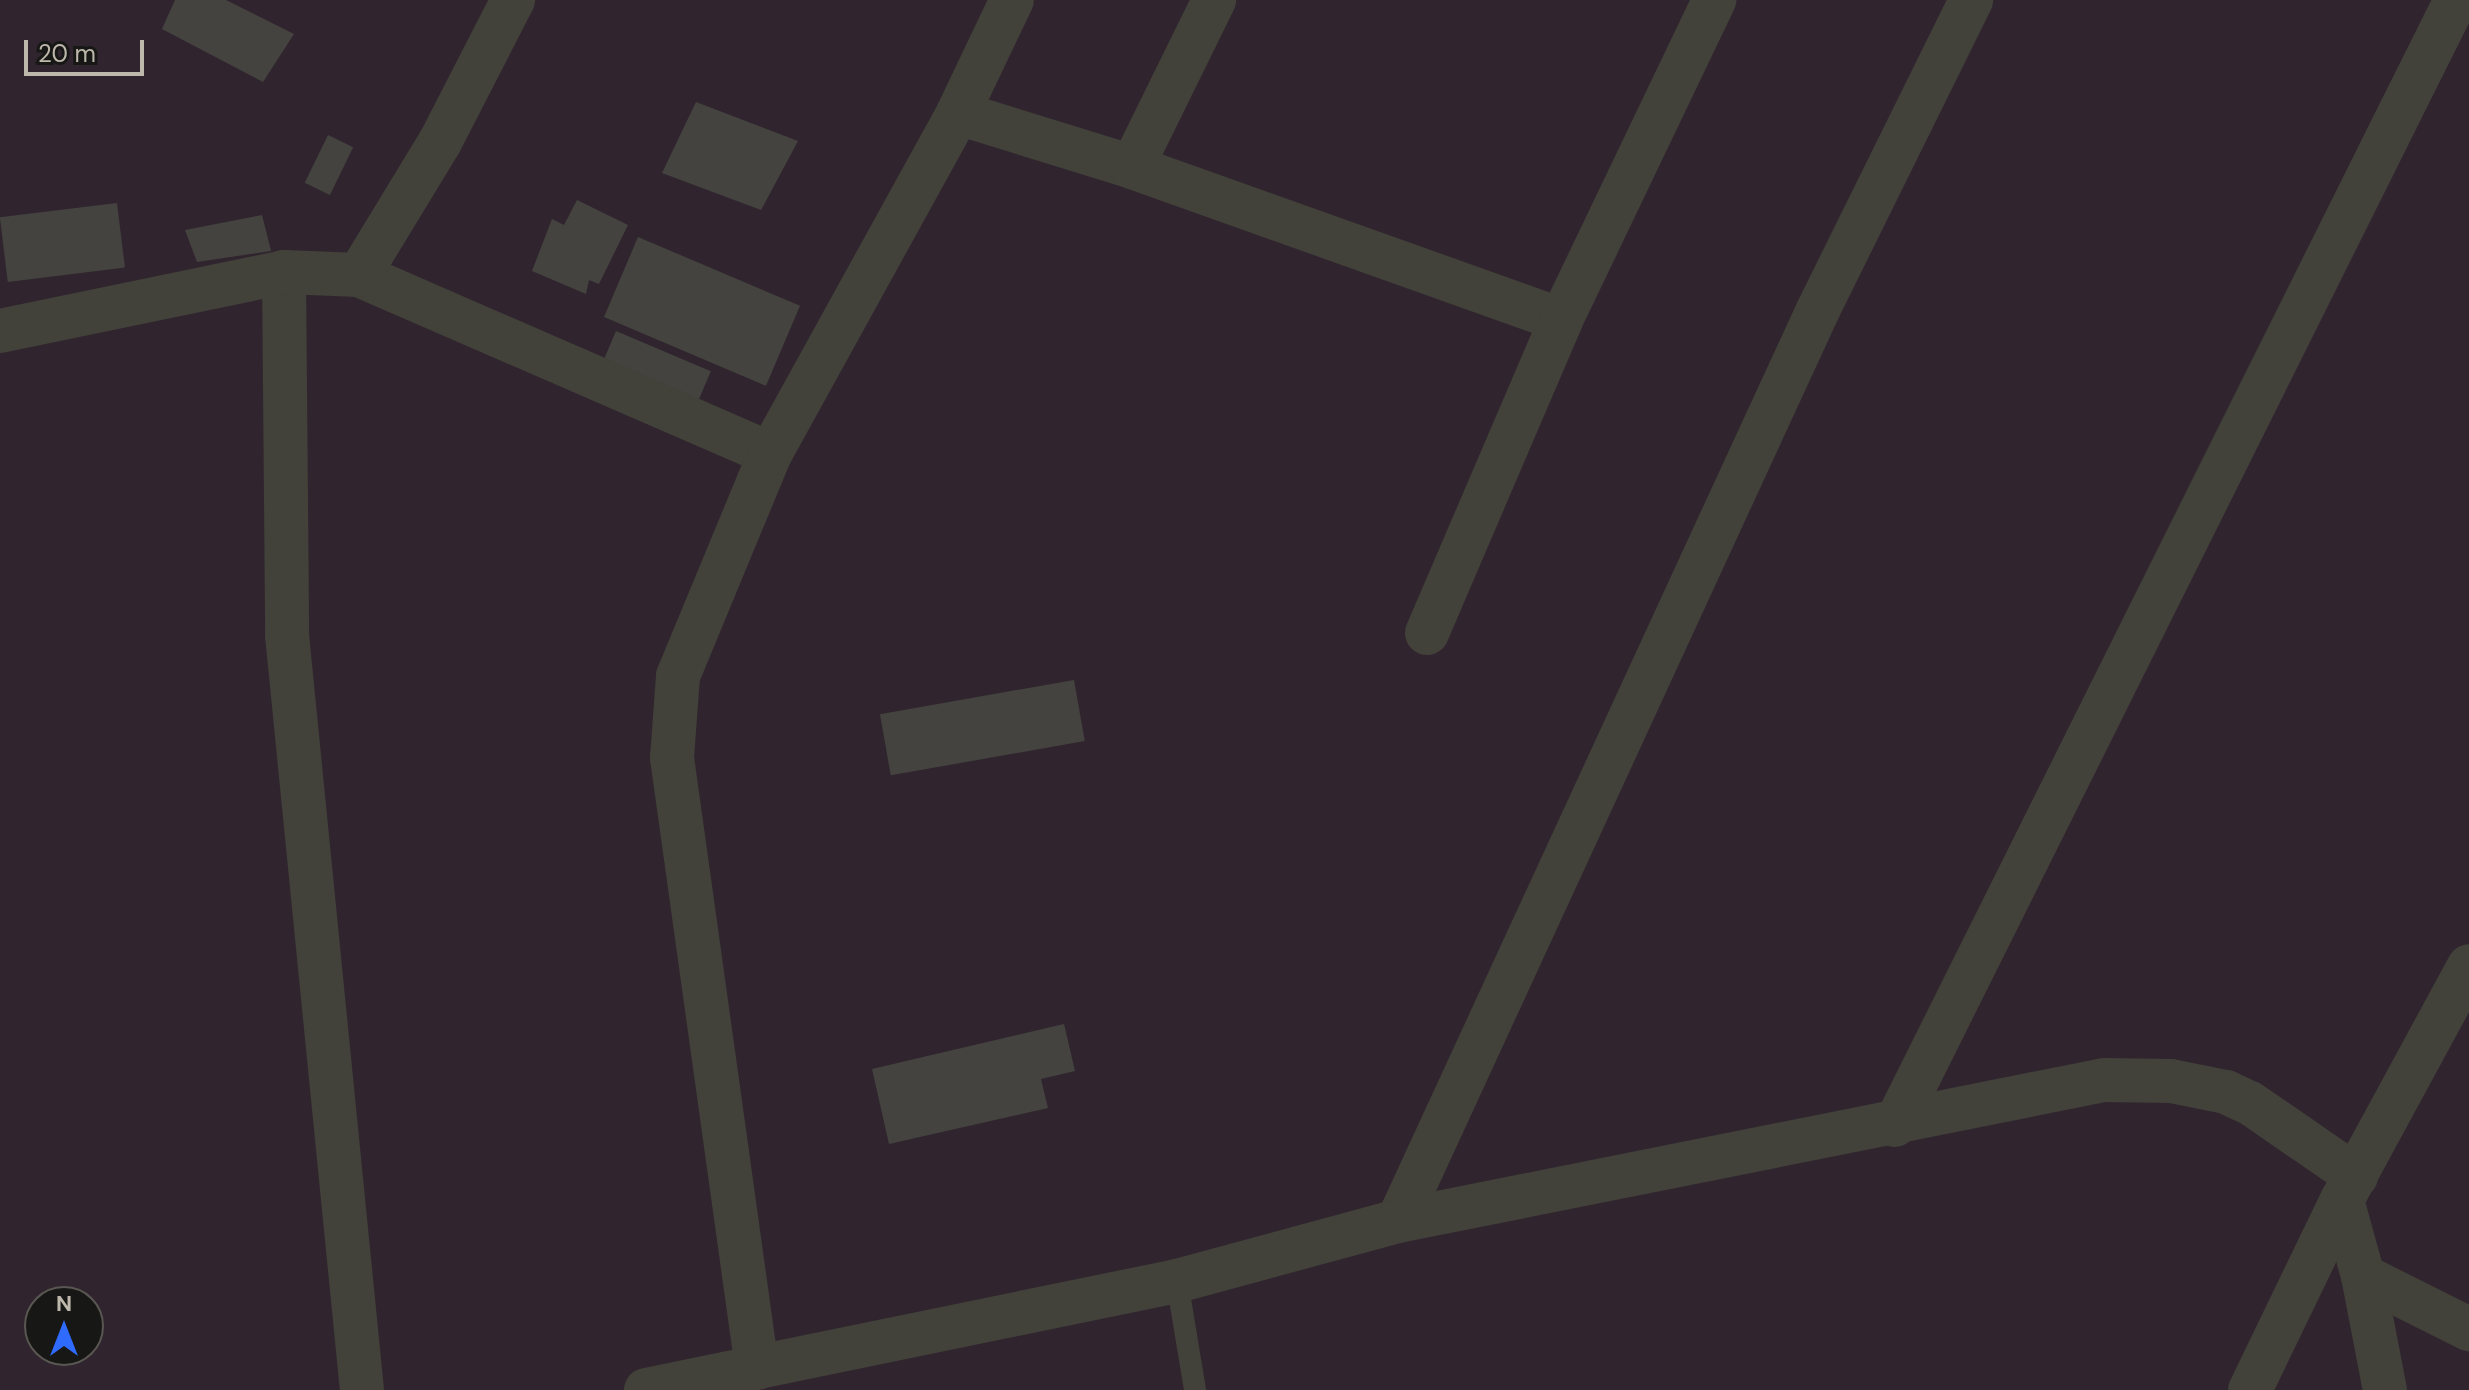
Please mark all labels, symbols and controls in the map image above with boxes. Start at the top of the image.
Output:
scale bar [28,24,148,74]
text: 20 m [38,38,96,69]
north arrow [24,1286,104,1366]
text: N [56,1289,72,1318]

